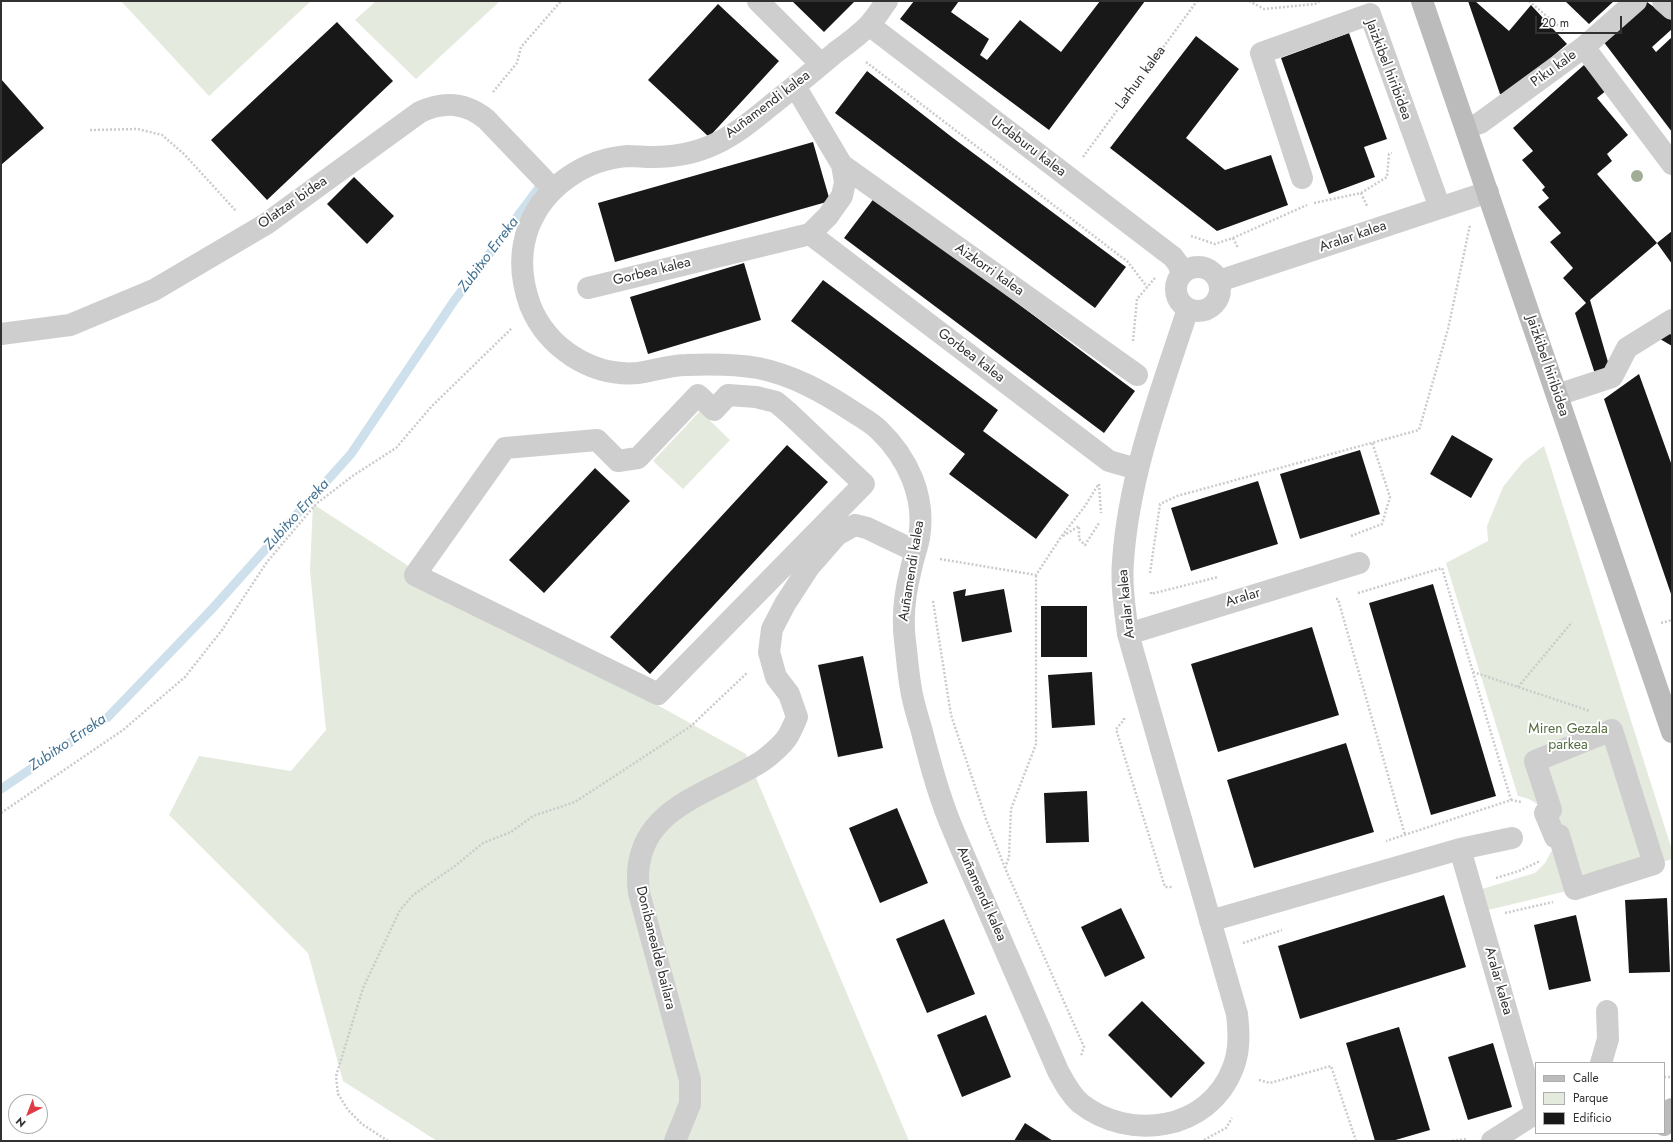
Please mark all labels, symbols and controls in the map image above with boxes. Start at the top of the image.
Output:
scale bar [1537,8,1624,34]
text: 20 m [1542,14,1569,32]
street label: Jaizkibel hiribidea [1361,18,1415,122]
street label: Larhun kalea [1112,43,1170,113]
street label: Piku kale [1528,47,1580,91]
street label: Auñamendi kalea [722,68,814,142]
street label: Urdaburu kalea [987,113,1069,181]
street label: Olatzar bidea [255,173,331,233]
water label: Zubitxo Erreka [455,214,523,296]
street label: Aralar kalea [1317,218,1389,256]
street label: Aizkorri kalea [951,240,1027,300]
street label: Gorbea kalea [611,254,693,290]
street label: Jaizkibel hiribidea [1522,313,1572,419]
street label: Gorbea kalea [934,325,1008,387]
water label: Zubitxo Erreka [261,476,333,554]
street label: Auñamendi kalea [896,519,928,623]
street label: Aralar kalea [1115,568,1139,640]
street label: Aralar [1224,585,1262,611]
water label: Zubitxo Erreka [26,711,110,775]
park label: Miren Gezala parkea [1528,722,1608,754]
street label: Auñamendi kalea [953,844,1009,944]
street label: Donibanealde bailara [632,885,678,1011]
street label: Aralar kalea [1480,945,1516,1017]
legend [1535,1062,1665,1134]
text: Calle [1573,1069,1599,1087]
text: Parque [1573,1089,1608,1107]
north arrow [8,1094,48,1134]
text: Edificio [1573,1109,1612,1127]
text: N [12,1113,29,1131]

